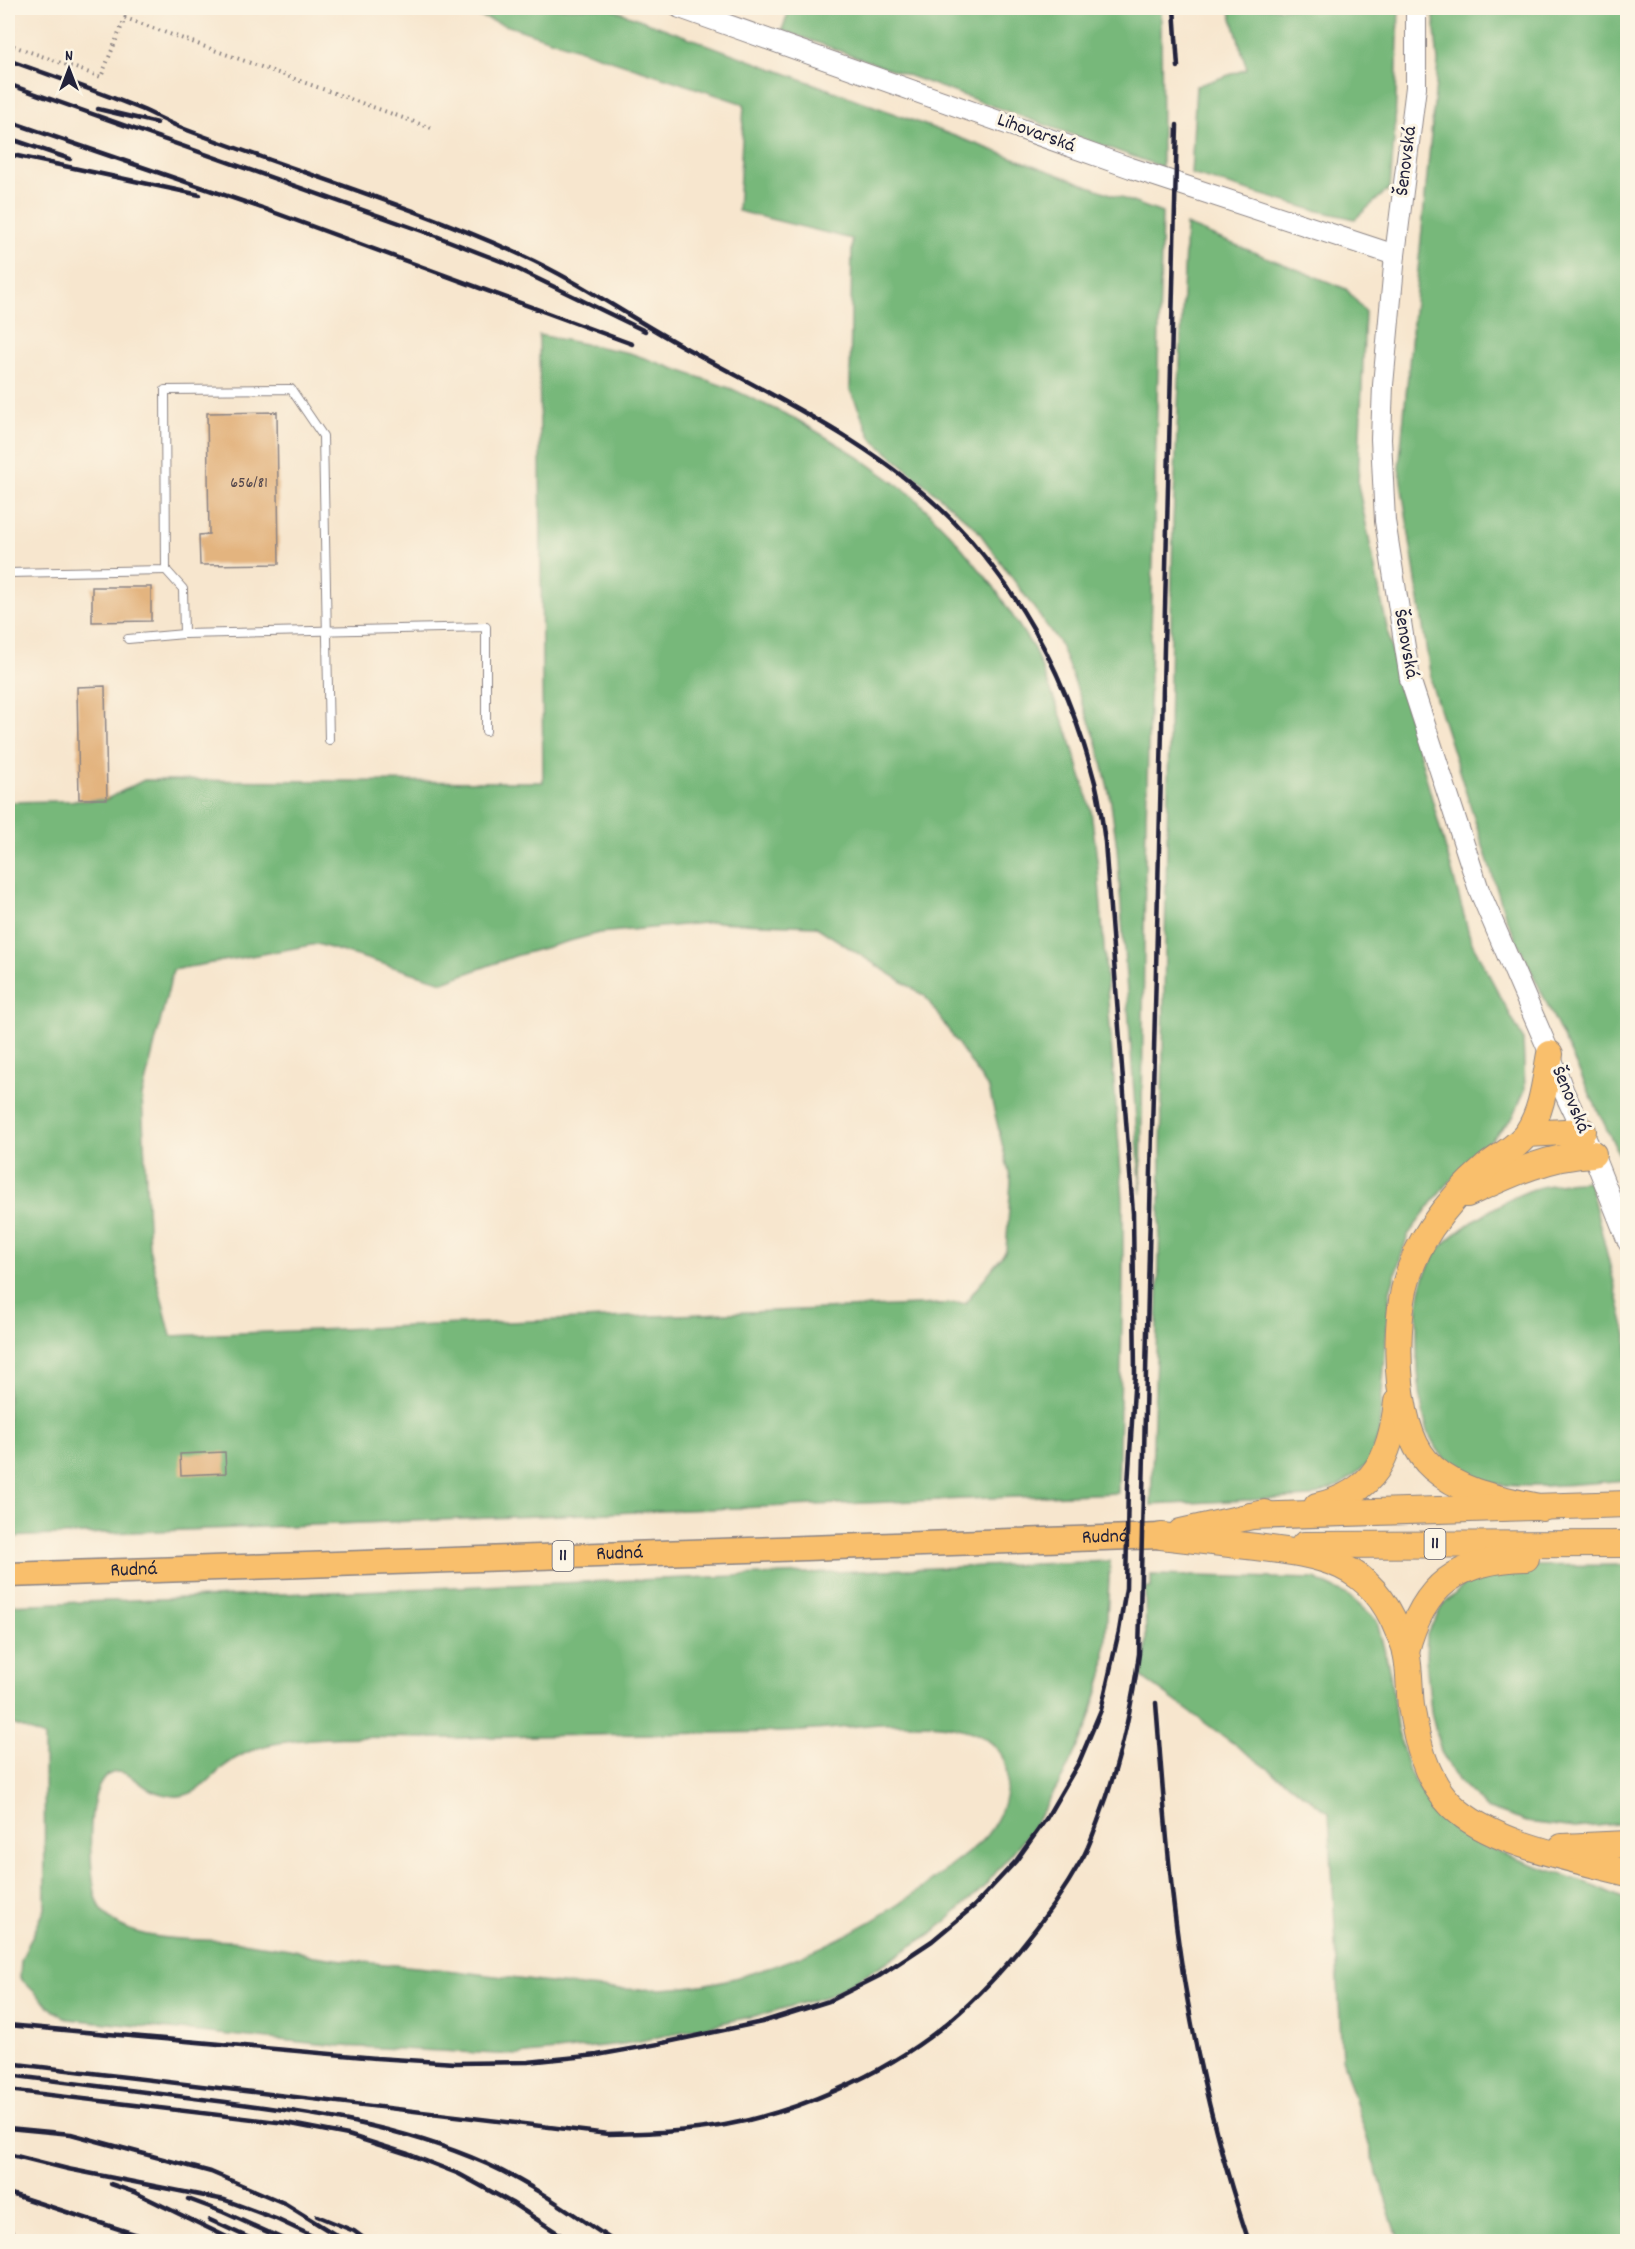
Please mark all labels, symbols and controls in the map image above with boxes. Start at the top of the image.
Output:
north arrow [39,39,99,99]
text: N [65,45,73,68]
street label: Lihovarská [993,107,1079,161]
street label: Šenovská [1389,124,1425,197]
house number: 656/81 [230,472,268,495]
street label: Šenovská [1385,607,1425,681]
street label: Šenovská [1543,1062,1597,1138]
street label: Rudná [1081,1523,1129,1553]
road number: 11 [1424,1529,1446,1559]
street label: Rudná [596,1540,644,1569]
road number: 11 [552,1541,574,1571]
street label: Rudná [110,1556,158,1586]

